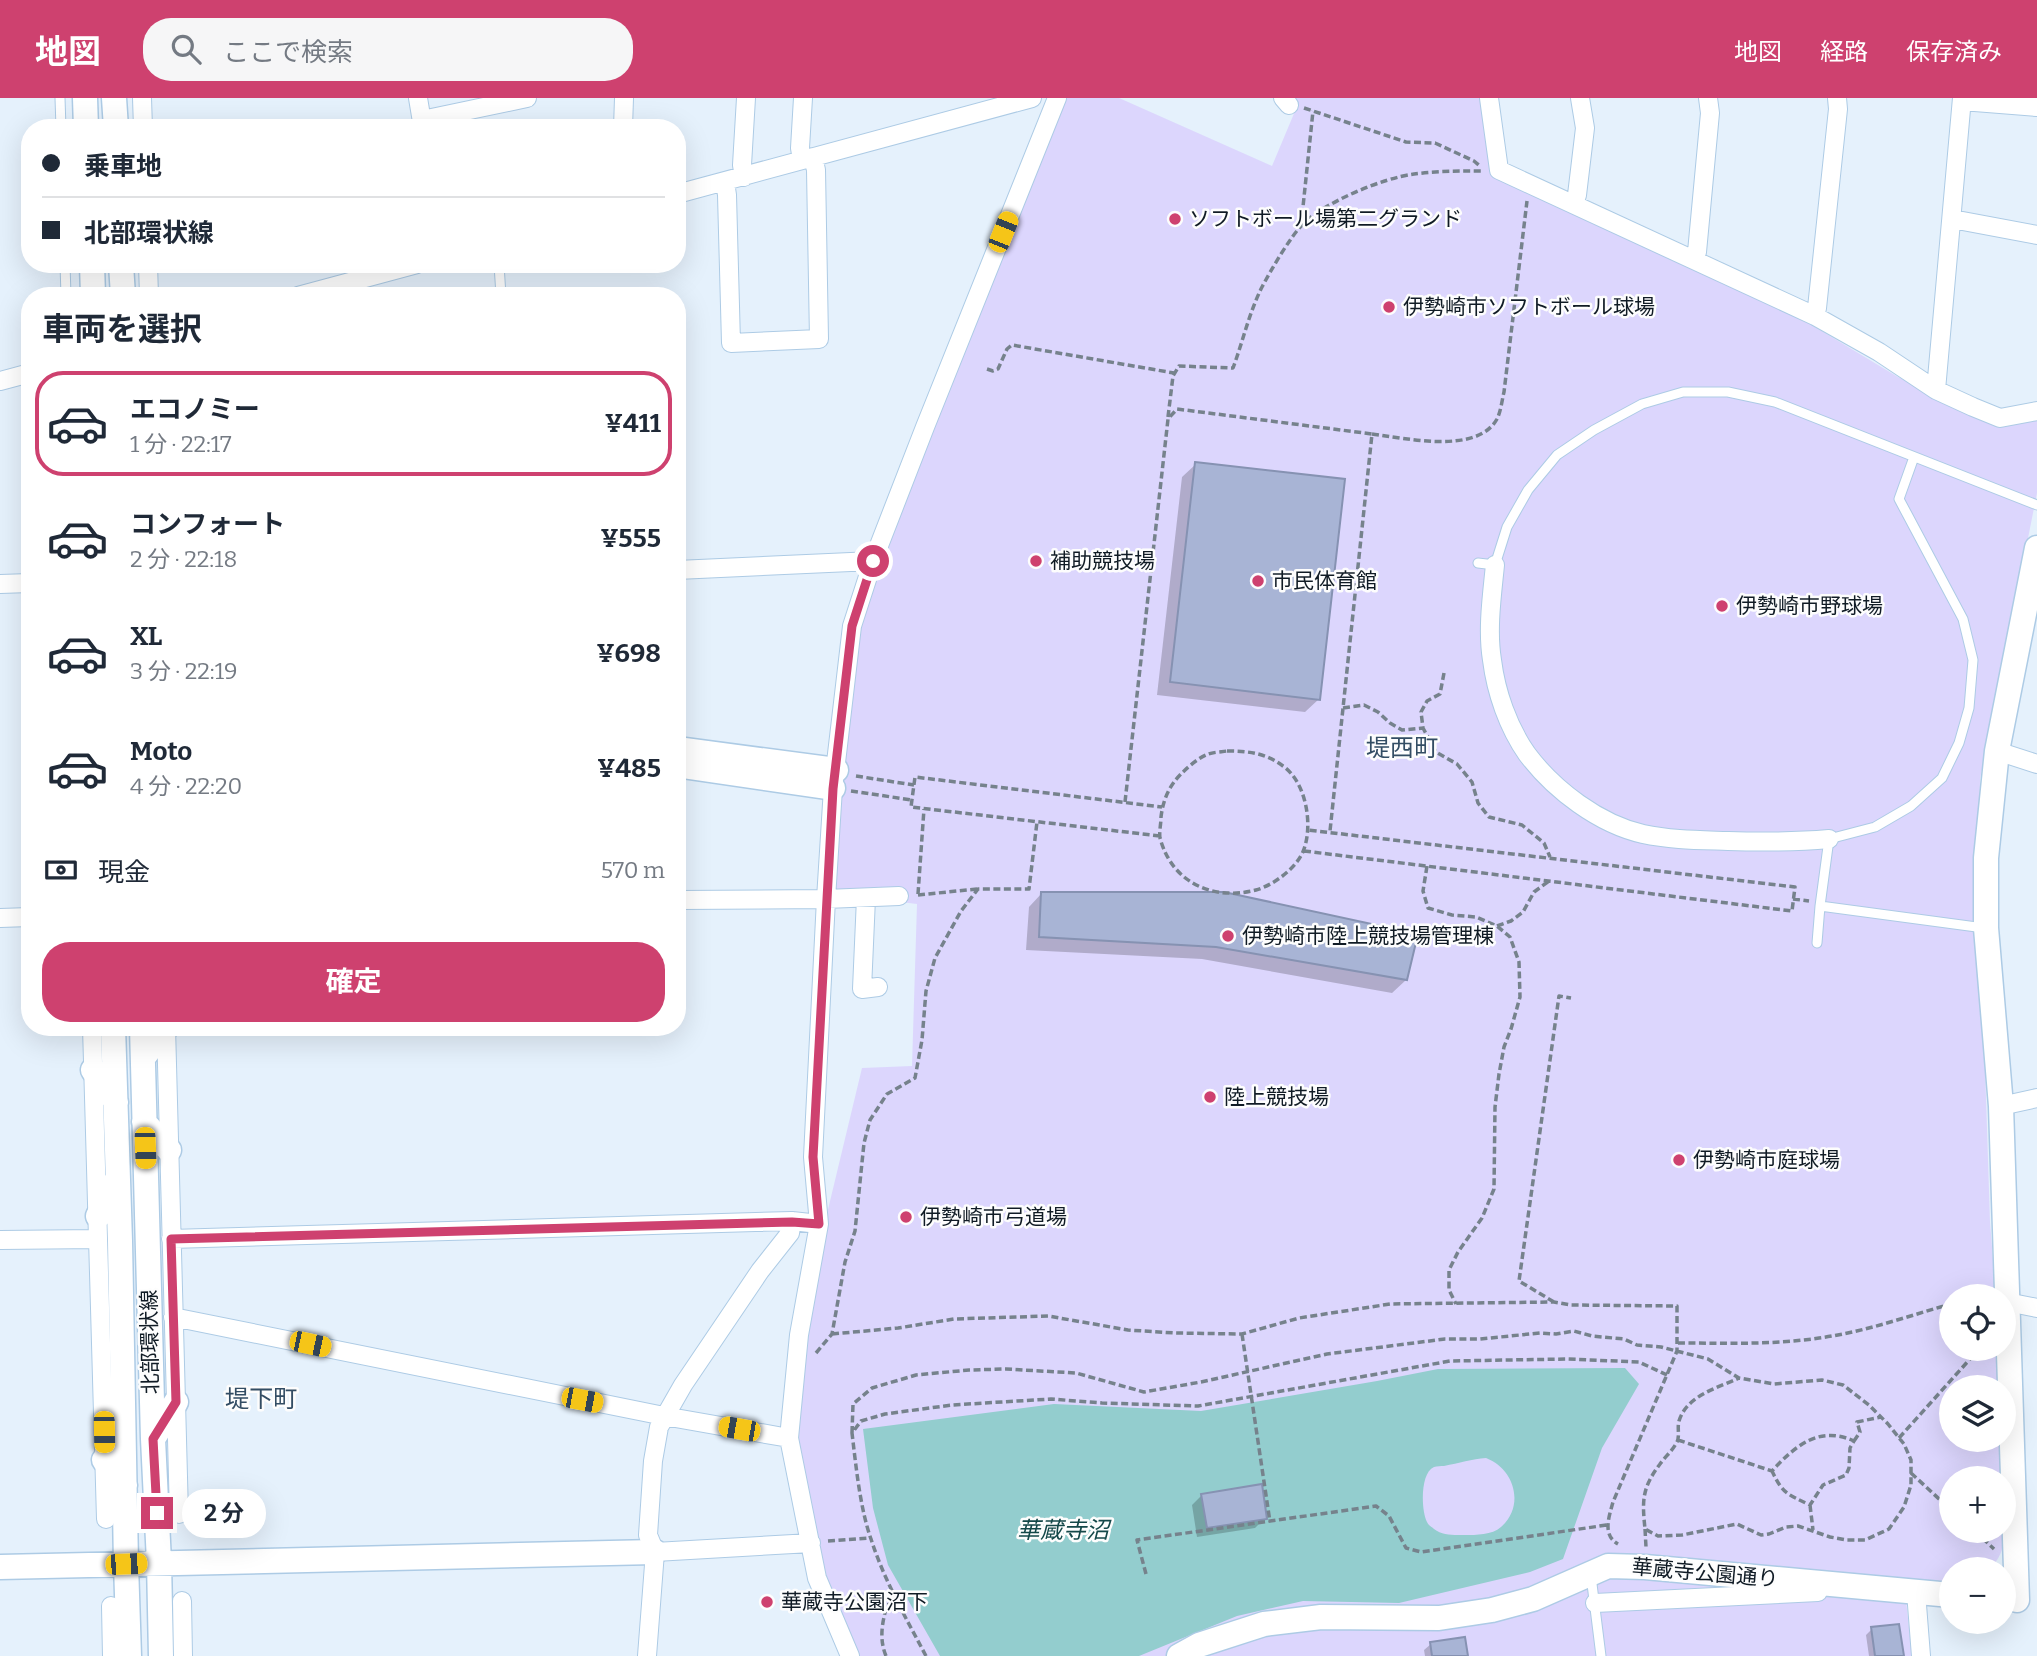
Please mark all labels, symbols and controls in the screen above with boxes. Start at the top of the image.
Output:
search box [143,18,633,81]
icon: search [167,30,205,68]
text: 地図 [35,32,101,72]
text: ここで検索 [223,37,353,68]
text: 地図 [1734,38,1782,66]
text: 経路 [1820,38,1868,66]
text: 保存済み [1906,38,2002,66]
text: 乗車地 [84,151,162,182]
place label: ソフトボール場第二グランド [1189,206,1462,232]
car [986,209,1021,255]
marker: ソフトボール場第二グランド [1167,211,1183,227]
text: 北部環状線 [84,218,214,249]
place label: 伊勢崎市ソフトボール球場 [1403,294,1655,320]
marker: 伊勢崎市ソフトボール球場 [1381,299,1397,315]
text: 車両を選択 [42,310,202,348]
icon: car [46,392,109,455]
text: エコノミー [130,394,260,425]
text: ¥411 [605,408,661,439]
text: 1 分 · 22:17 [130,430,232,458]
icon: car [46,507,109,570]
text: コンフォート [130,509,285,540]
text: ¥555 [601,523,661,554]
text: 2 分 · 22:18 [130,545,237,573]
route start [857,545,889,577]
place label: 補助競技場 [1050,548,1155,574]
marker: 補助競技場 [1028,553,1044,569]
place label: 市民体育館 [1272,568,1377,594]
marker: 市民体育館 [1250,573,1266,589]
place label: 伊勢崎市野球場 [1736,593,1883,619]
marker: 伊勢崎市野球場 [1714,598,1730,614]
text: XL [130,621,162,652]
icon: car [46,622,109,685]
text: ¥698 [597,638,661,669]
text: 3 分 · 22:19 [130,657,237,685]
district label: 堤西町 [1366,734,1438,762]
text: Moto [130,736,192,767]
icon: car [46,737,109,800]
text: ¥485 [597,753,661,784]
text: 4 分 · 22:20 [130,772,242,800]
icon: cash [42,851,80,889]
text: 570 m [601,856,665,884]
text: 現金 [98,857,150,888]
place label: 伊勢崎市陸上競技場管理棟 [1242,923,1494,949]
marker: 伊勢崎市陸上競技場管理棟 [1220,928,1236,944]
button: 確定 [42,942,665,1022]
place label: 陸上競技場 [1224,1084,1329,1110]
marker: 陸上競技場 [1202,1089,1218,1105]
car [134,1127,157,1169]
place label: 伊勢崎市庭球場 [1693,1147,1840,1173]
marker: 伊勢崎市庭球場 [1671,1152,1687,1168]
place label: 伊勢崎市弓道場 [920,1204,1067,1230]
marker: 伊勢崎市弓道場 [898,1209,914,1225]
map controls [1939,1284,2016,1634]
button: locate [1939,1284,2016,1361]
street label: 北部環状線 [136,1289,164,1395]
car [288,1329,333,1359]
button: layers [1939,1375,2016,1452]
district label: 堤下町 [225,1385,297,1413]
car [560,1386,605,1414]
car [94,1411,115,1453]
car [717,1415,762,1443]
button: + [1939,1466,2016,1543]
callout: 2 分 [182,1488,266,1538]
route end [141,1497,173,1529]
text: 2 分 [204,1499,244,1527]
water label: 華蔵寺沼 [1017,1516,1112,1544]
car [105,1553,148,1575]
street label: 華蔵寺公園通り [1631,1554,1779,1592]
button: − [1939,1557,2016,1634]
place label: 華蔵寺公園沼下 [781,1589,928,1615]
marker: 華蔵寺公園沼下 [759,1594,775,1610]

